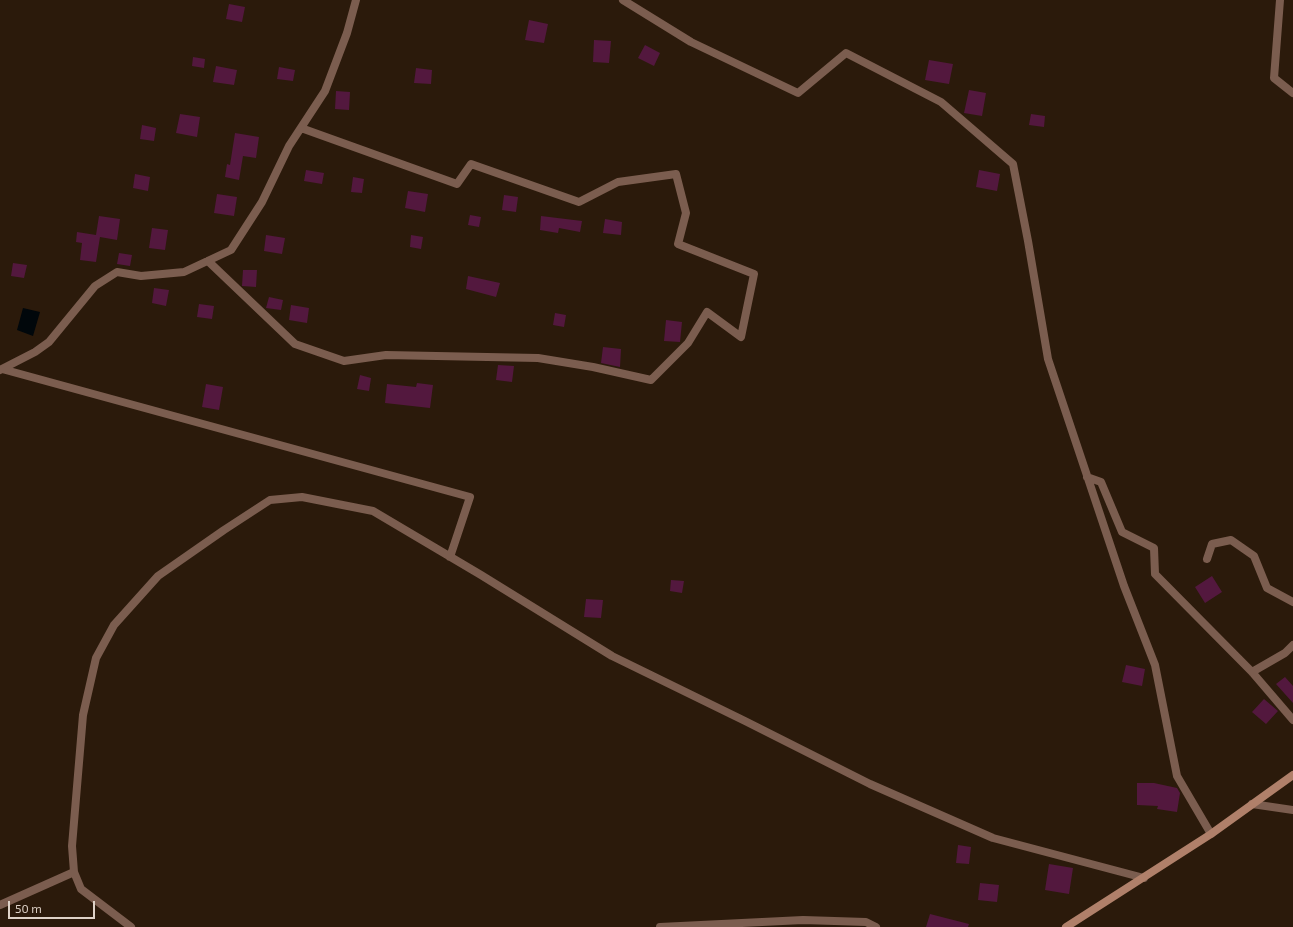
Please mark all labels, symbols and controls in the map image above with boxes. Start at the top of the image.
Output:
scale bar [10,893,97,919]
text: 50 m [15,901,42,915]

